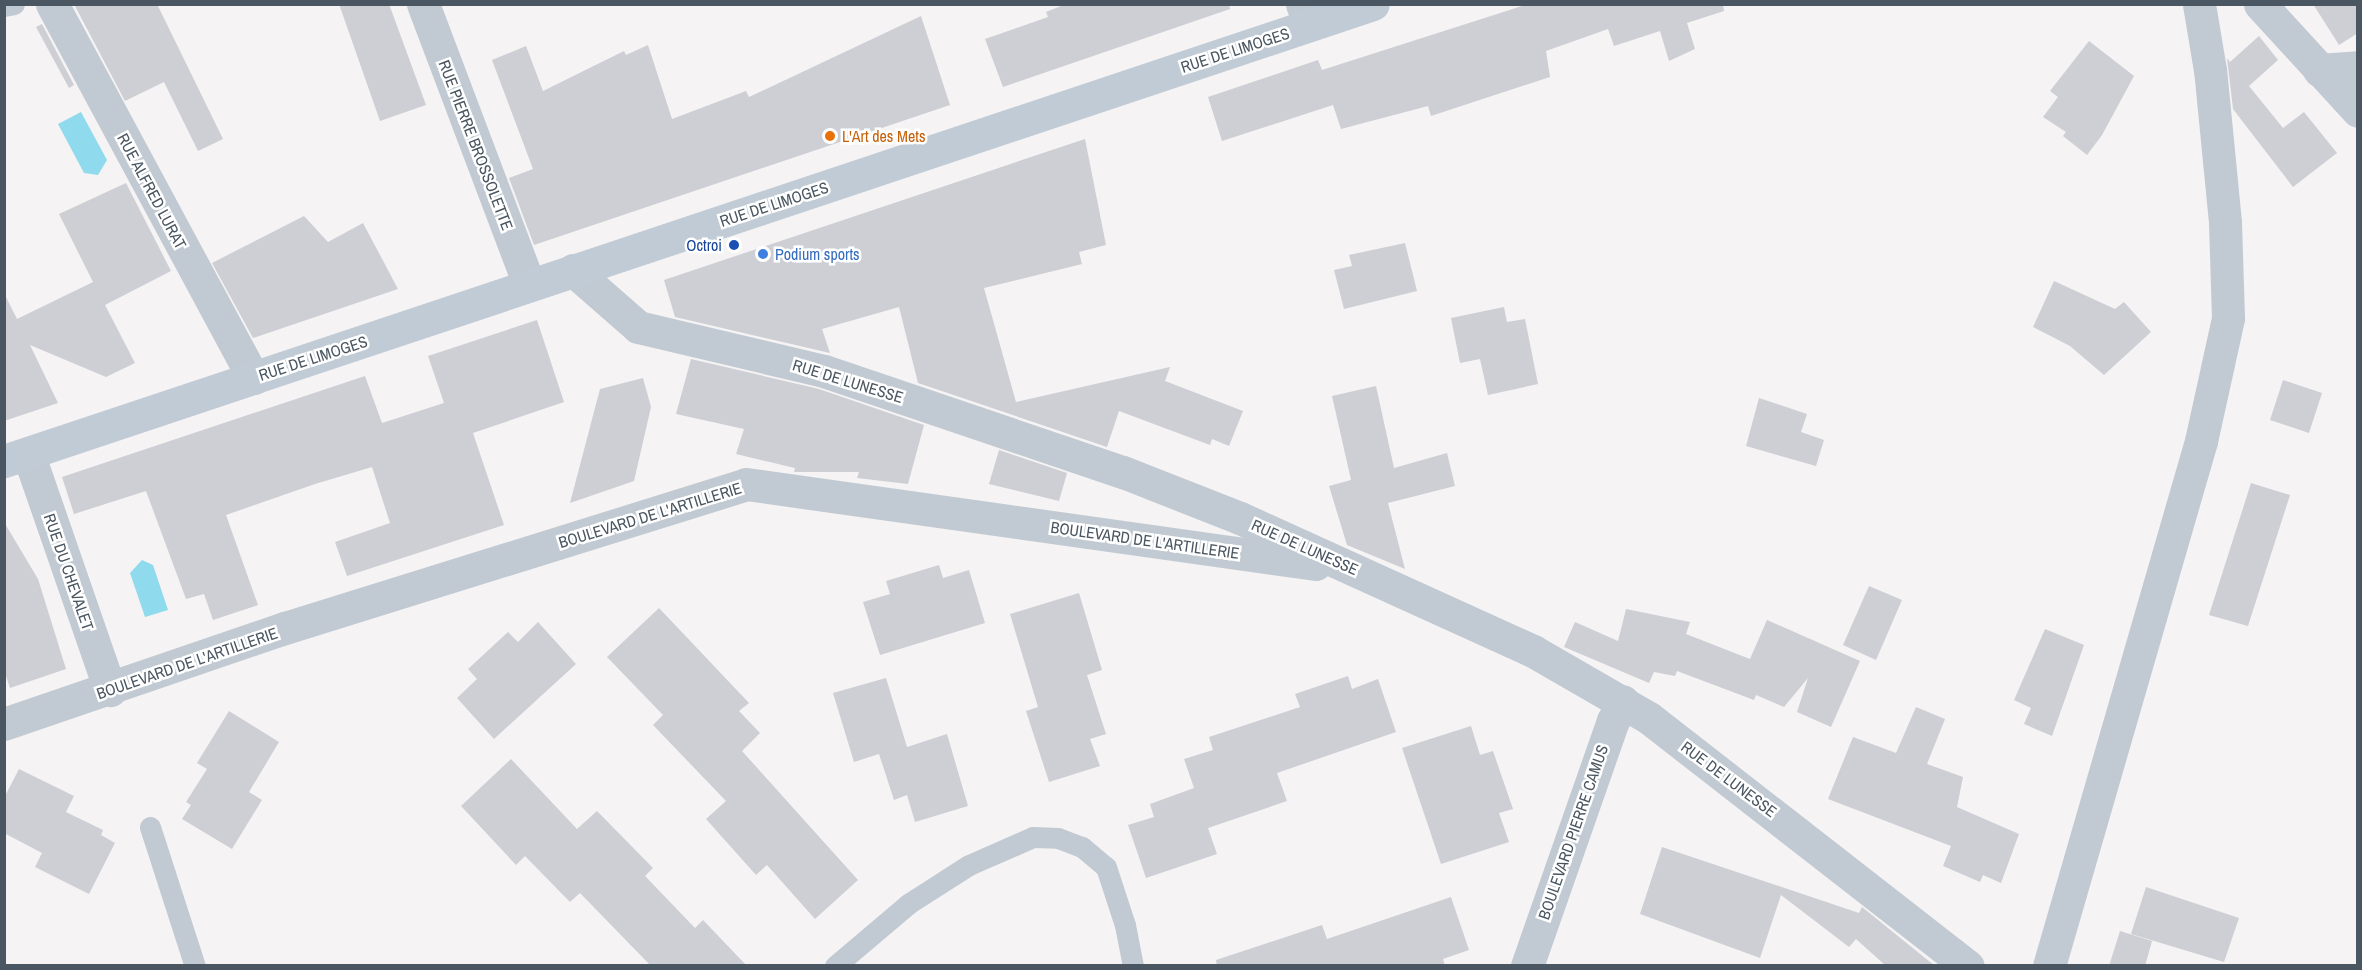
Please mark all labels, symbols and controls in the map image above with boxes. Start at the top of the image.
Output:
street label: RUE DE LIMOGES [1178,23,1292,77]
street label: RUE PIERRE BROSSOLETTE [435,57,517,233]
place label: L'Art des Mets [842,126,925,146]
marker: L'Art des Mets [823,129,837,143]
street label: RUE ALFRED LURAT [113,130,191,252]
street label: RUE DE LIMOGES [717,177,831,231]
place label: Octroi [686,235,722,255]
marker: Octroi [727,238,741,252]
place label: Podium sports [775,244,860,264]
marker: Podium sports [756,247,770,261]
street label: RUE DE LIMOGES [256,331,370,385]
street label: RUE DE LUNESSE [790,355,906,407]
street label: BOULEVARD DE L'ARTILLERIE [556,478,744,552]
street label: RUE DU CHEVALET [40,511,98,633]
street label: RUE DE LUNESSE [1249,515,1361,579]
street label: BOULEVARD DE L'ARTILLERIE [1050,517,1240,563]
street label: BOULEVARD DE L'ARTILLERIE [94,623,280,703]
street label: RUE DE LUNESSE [1678,737,1780,821]
street label: BOULEVARD PIERRE CAMUS [1534,742,1612,922]

